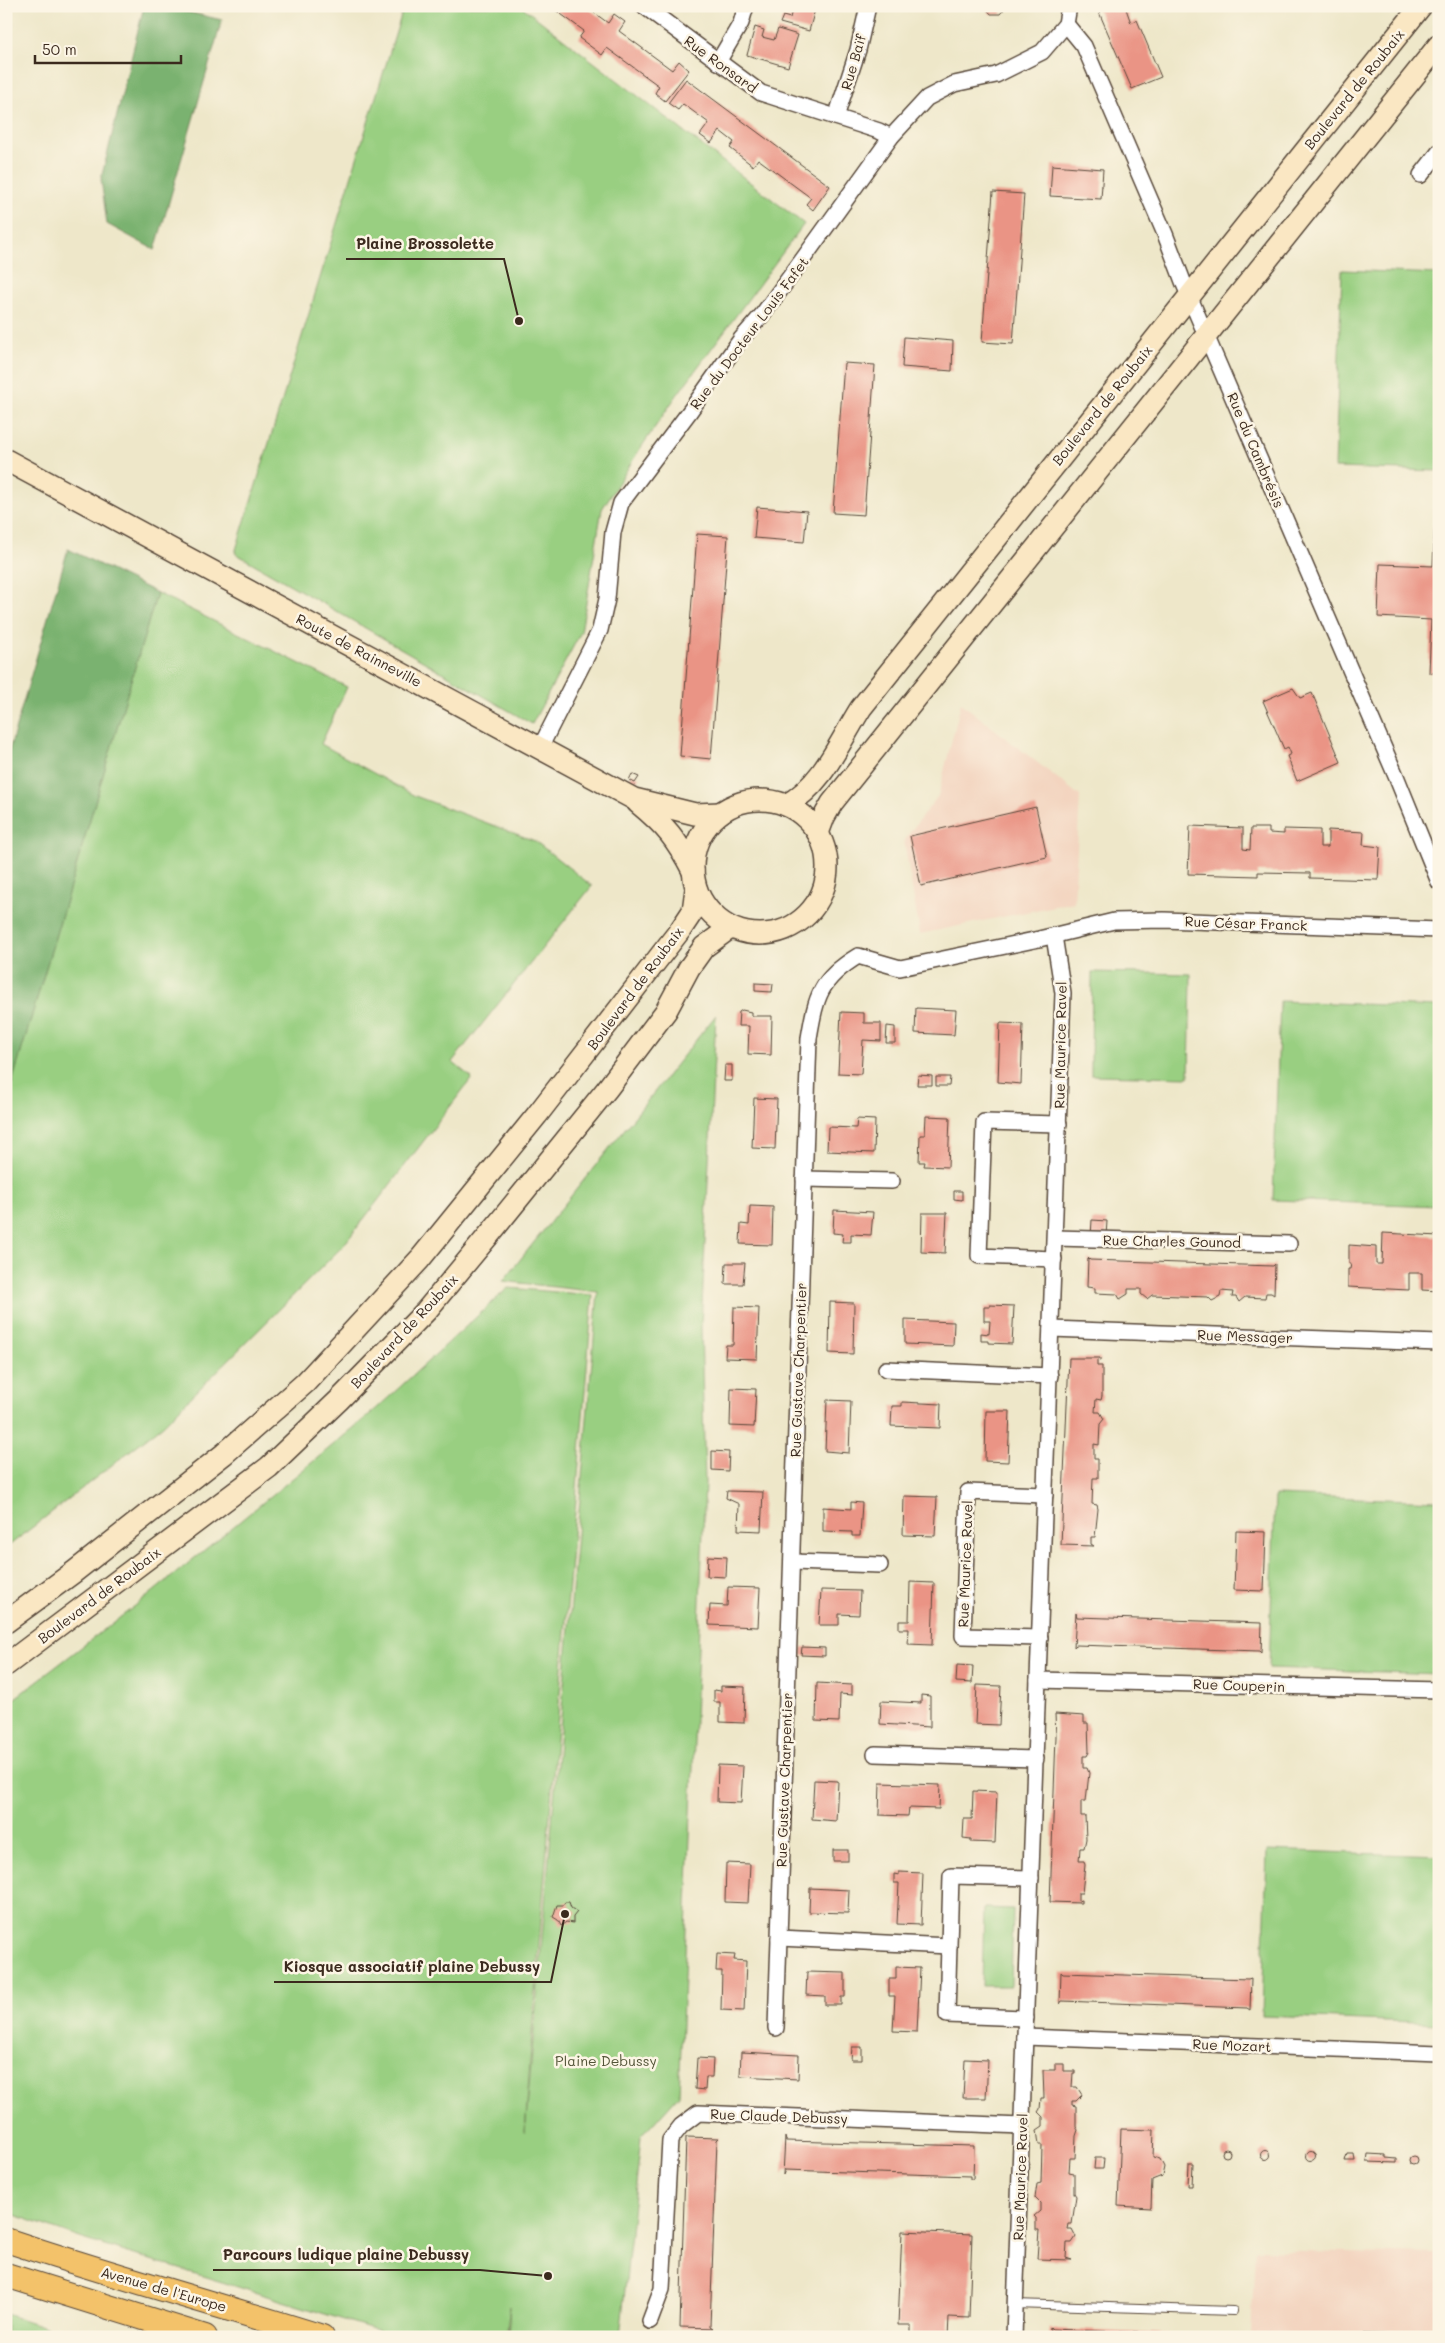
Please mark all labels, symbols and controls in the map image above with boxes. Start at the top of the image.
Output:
street label: Boulevard de Roubaix [1300,25,1408,153]
street label: Rue Ronsard [681,31,762,97]
street label: Rue Baïf [836,31,870,92]
scale bar [35,32,181,64]
text: 50 m [42,39,77,59]
callout: Plaine Brossolette [346,229,504,259]
text: Plaine Brossolette [356,233,494,253]
street label: Rue du Docteur Louis Fafet [685,253,813,413]
street label: Boulevard de Roubaix [1048,341,1156,469]
street label: Rue du Cambrésis [1223,389,1289,511]
street label: Route de Rainneville [293,609,425,691]
street label: Rue César Franck [1184,911,1308,935]
street label: Boulevard de Roubaix [582,923,688,1053]
street label: Rue Maurice Ravel [1049,981,1071,1109]
street label: Rue Charles Gounod [1103,1230,1241,1252]
street label: Boulevard de Roubaix [346,1270,462,1392]
street label: Rue Gustave Charpentier [785,1282,811,1458]
street label: Rue Messager [1197,1325,1293,1347]
street label: Rue Maurice Ravel [953,1500,977,1628]
street label: Boulevard de Roubaix [34,1542,164,1648]
street label: Rue Couperin [1193,1674,1285,1696]
street label: Rue Gustave Charpentier [771,1692,797,1868]
callout: Kiosque associatif plaine Debussy [274,1952,551,1982]
text: Kiosque associatif plaine Debussy [284,1956,540,1976]
street label: Rue Mozart [1192,2034,1272,2056]
park label: Plaine Debussy [555,2051,657,2070]
street label: Rue Claude Debussy [710,2104,848,2128]
street label: Rue Maurice Ravel [1008,2113,1032,2241]
callout: Parcours ludique plaine Debussy [213,2240,480,2270]
text: Parcours ludique plaine Debussy [223,2244,469,2264]
street label: Avenue de l'Europe [99,2262,229,2316]

